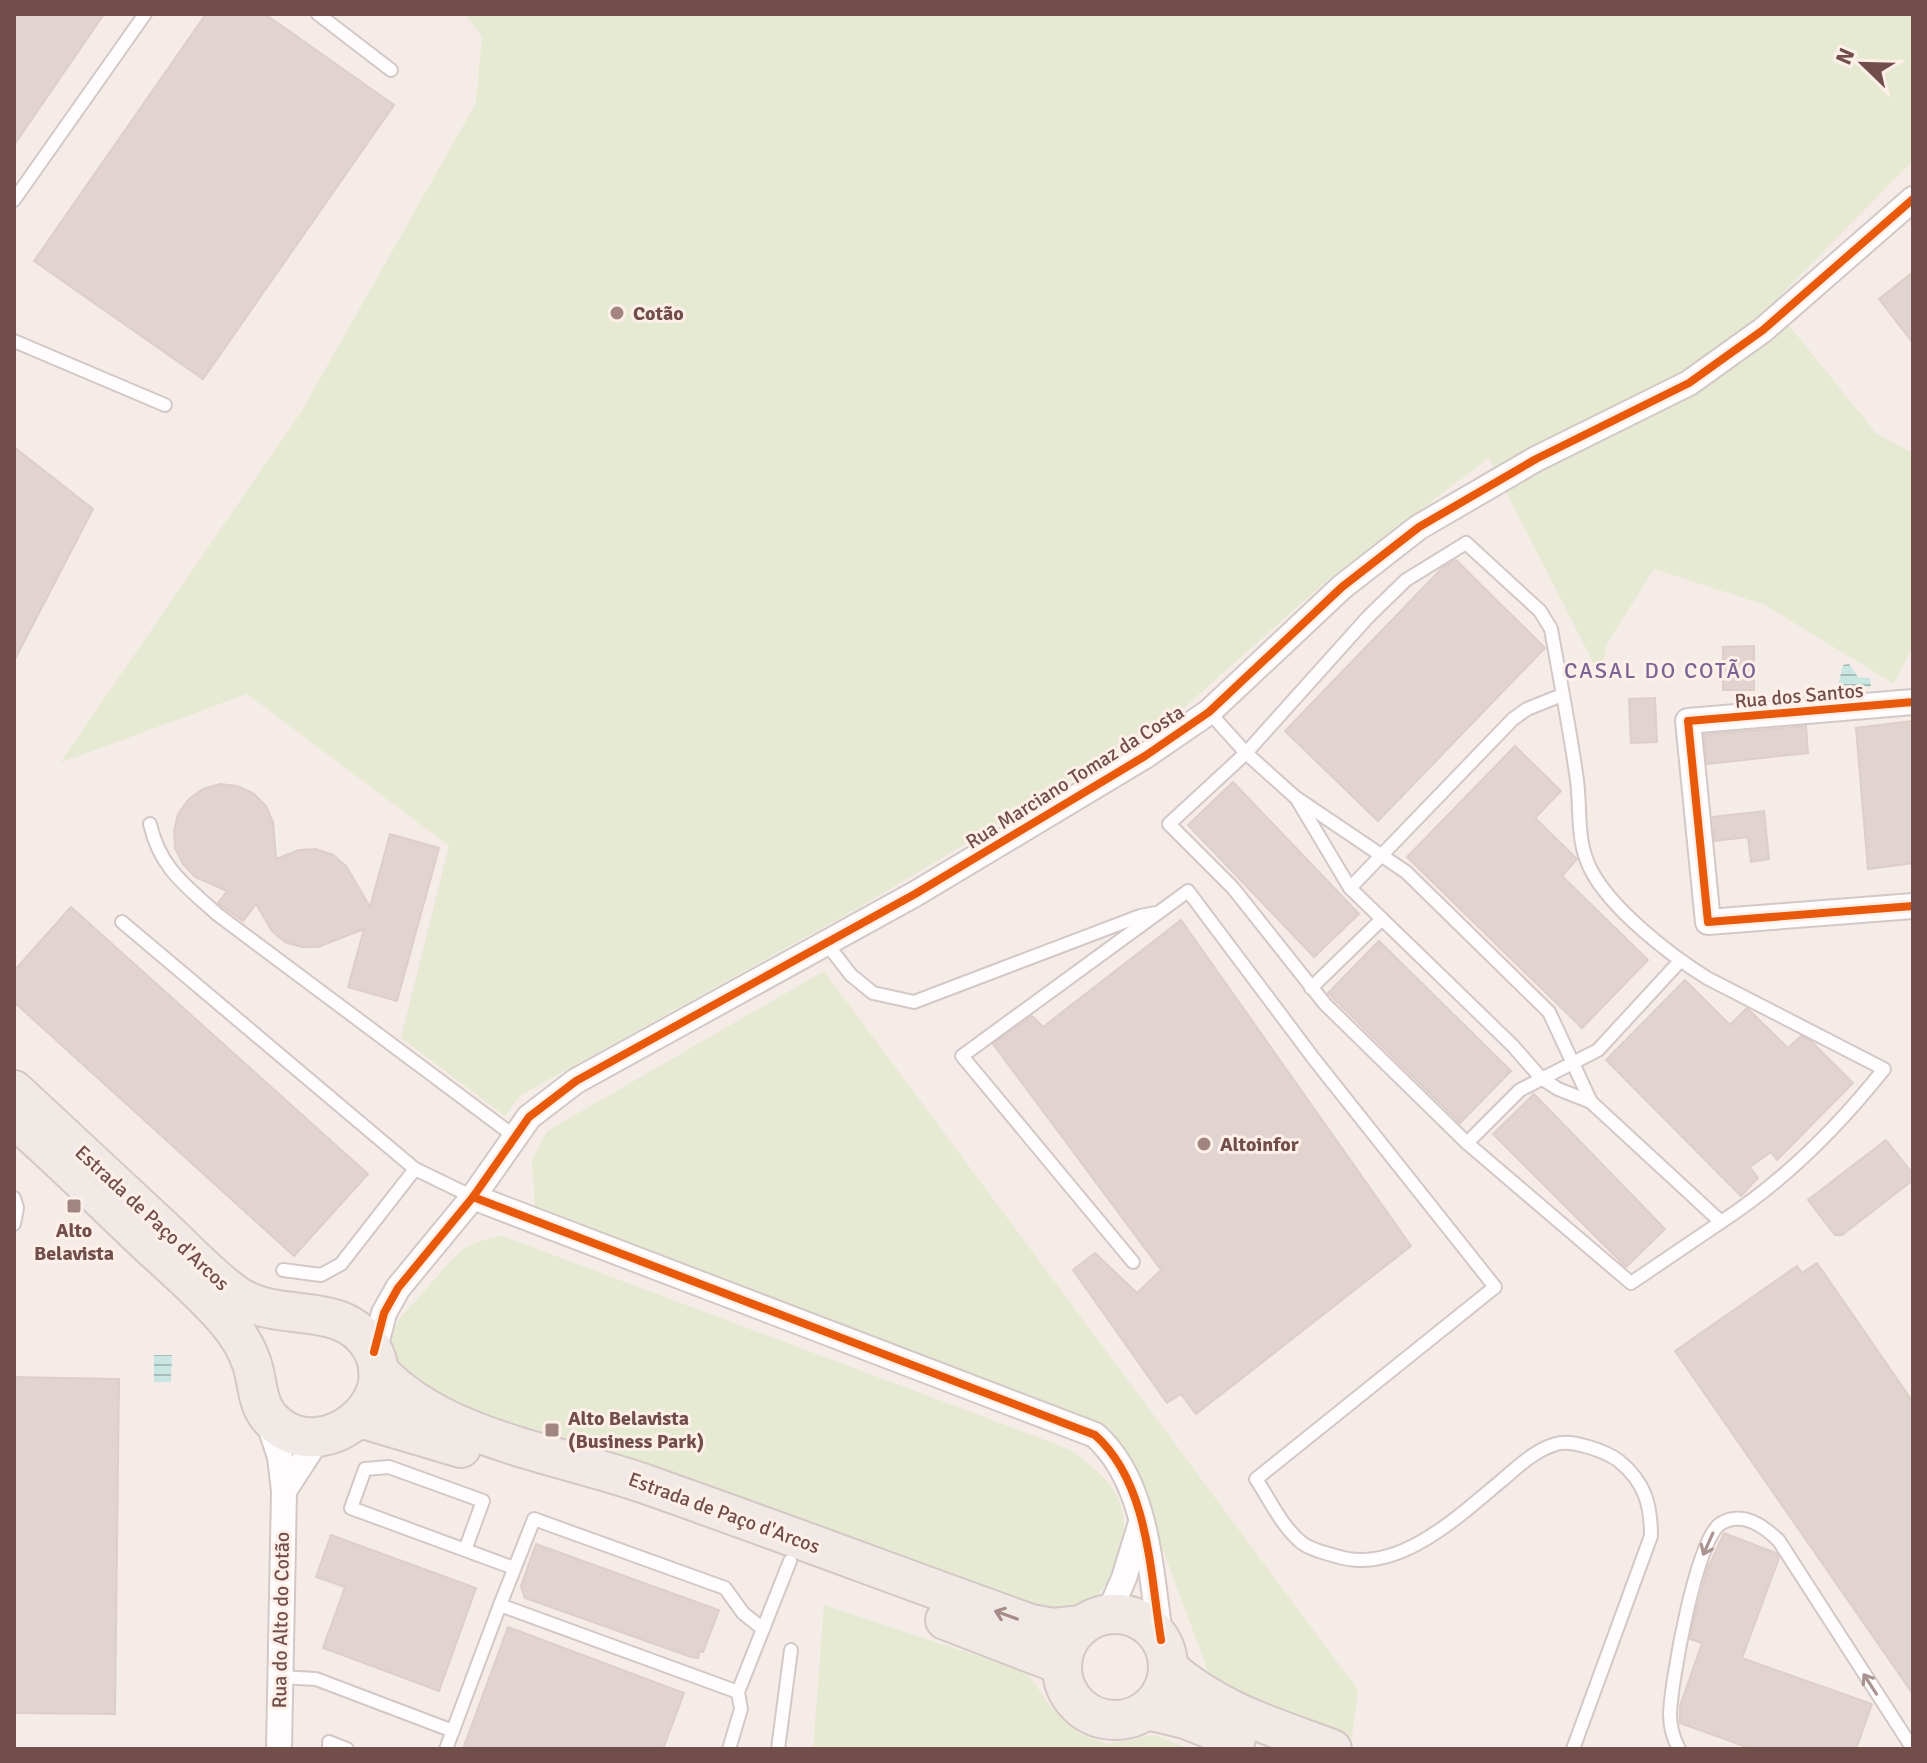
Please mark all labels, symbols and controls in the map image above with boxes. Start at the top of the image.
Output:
north arrow [1823,24,1903,104]
text: N [1830,44,1860,69]
place label: Cotão [633,301,684,326]
marker: Cotão [608,304,626,322]
district label: CASAL DO COTÃO [1564,657,1758,684]
street label: Rua dos Santos [1733,678,1865,714]
street label: Rua Marciano Tomaz da Costa [961,699,1189,855]
place label: Altoinfor [1220,1132,1299,1157]
marker: Altoinfor [1195,1135,1213,1153]
street label: Estrada de Paço d'Arcos [70,1140,235,1296]
marker: Alto Belavista [65,1197,83,1215]
place label: Alto Belavista [34,1218,114,1266]
place label: Alto Belavista (Business Park) [568,1406,704,1454]
marker: Alto Belavista (Business Park) [543,1421,561,1439]
street label: Estrada de Paço d'Arcos [625,1467,823,1559]
street label: Rua do Alto do Cotão [267,1531,295,1709]
one-way arrow [1700,1531,1715,1555]
one-way arrow [995,1607,1019,1621]
one-way arrow [1862,1673,1879,1695]

